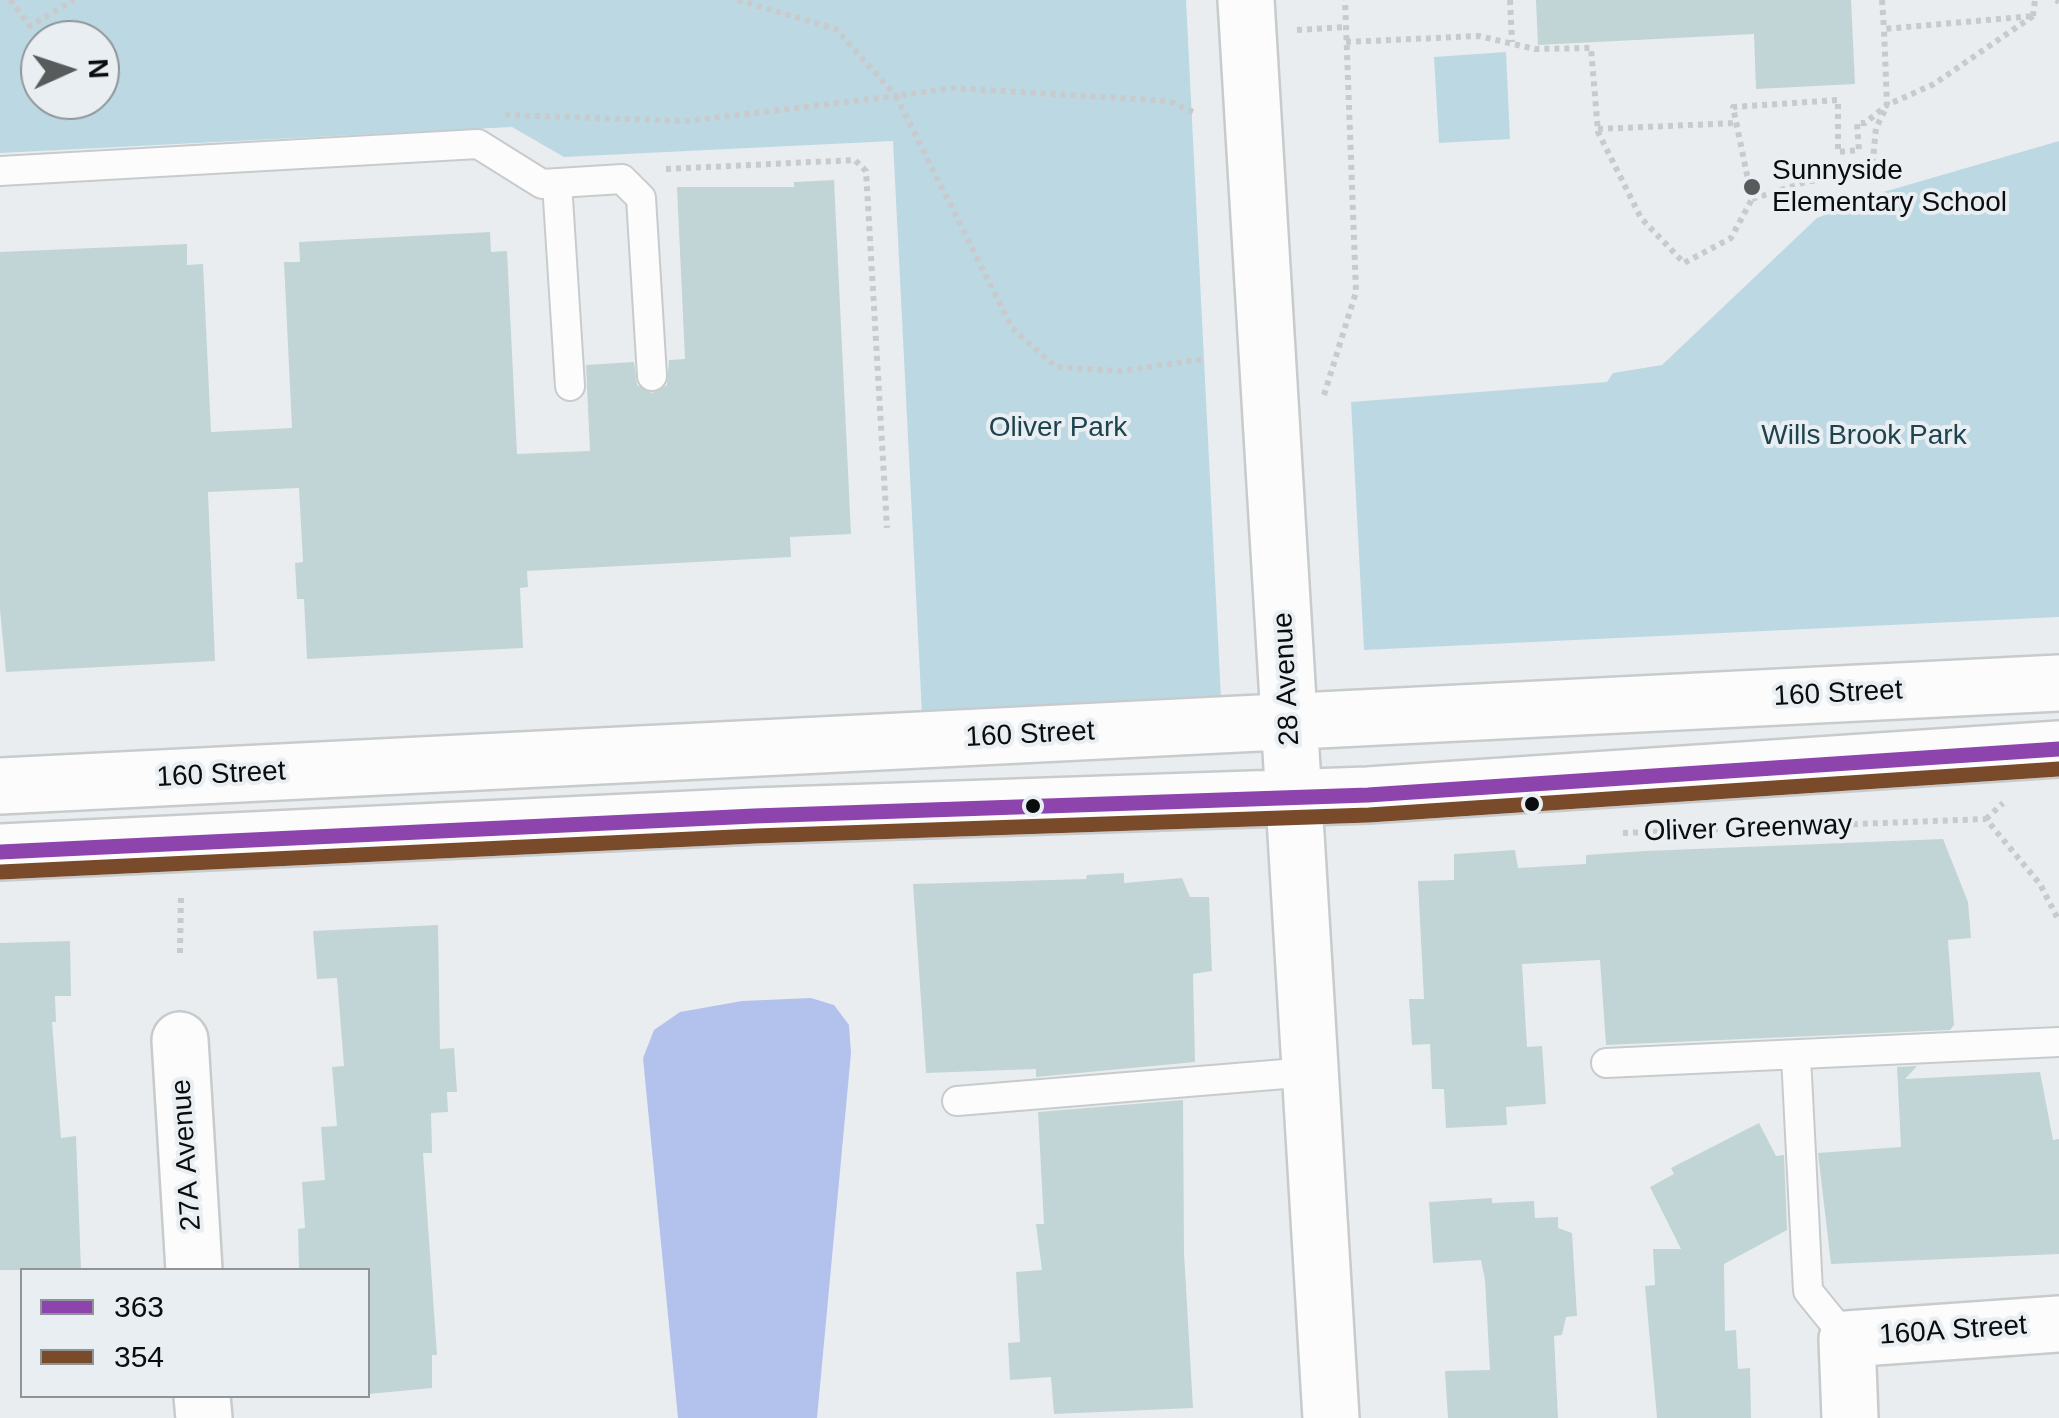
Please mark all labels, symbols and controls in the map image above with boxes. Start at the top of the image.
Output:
north arrow [20,20,120,120]
text: N [82,58,114,79]
place label: Sunnyside Elementary School [1772,154,2007,220]
marker: Sunnyside Elementary School [1741,176,1763,198]
park label: Oliver Park [989,411,1127,445]
park label: Wills Brook Park [1761,419,1967,453]
street label: 28 Avenue [1267,612,1307,746]
street label: 160 Street [1773,674,1903,714]
street label: 160 Street [965,715,1095,755]
street label: 160 Street [156,755,286,795]
unlabelled marker [1522,794,1542,814]
unlabelled marker [1023,796,1043,816]
street label: Oliver Greenway [1643,809,1853,849]
street label: 27A Avenue [165,1078,209,1232]
legend [20,1268,370,1398]
text: 363 [114,1290,164,1323]
street label: 160A Street [1878,1309,2028,1353]
text: 354 [114,1340,164,1373]

